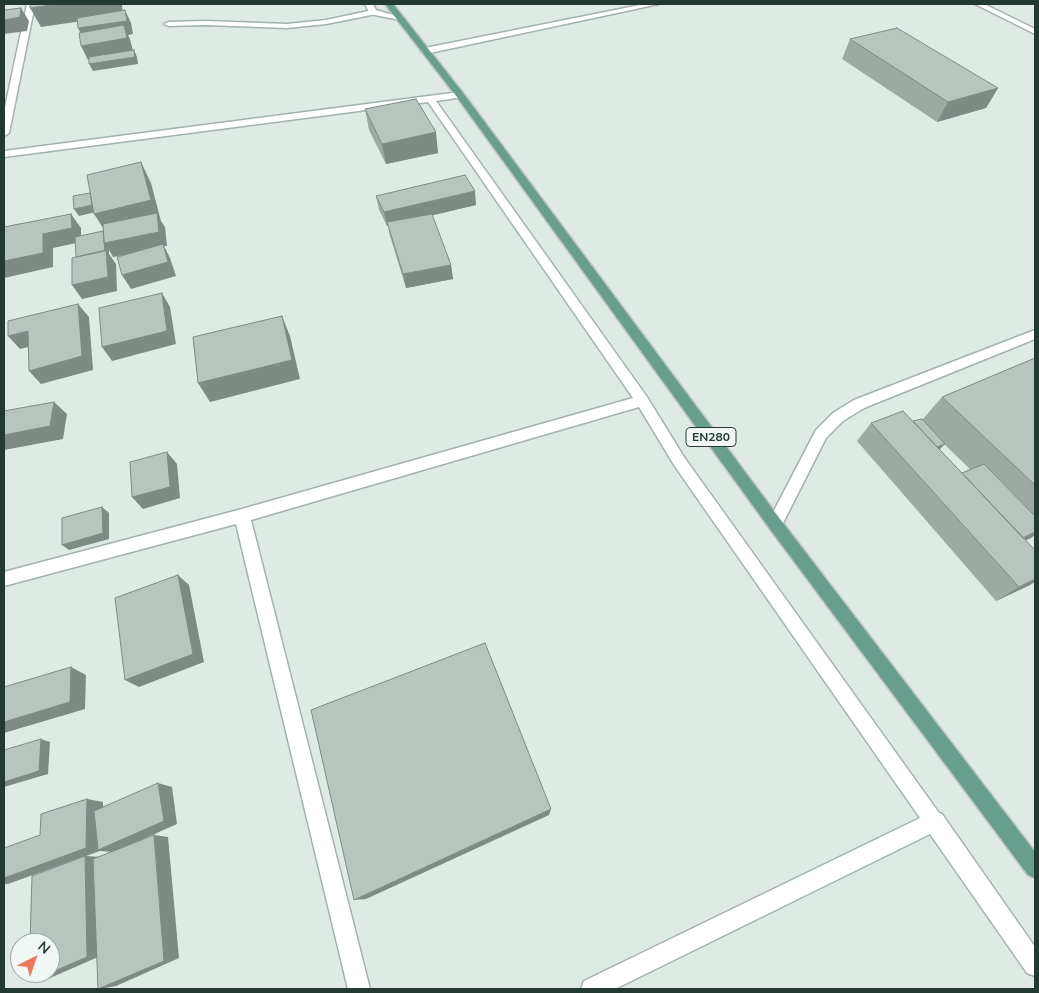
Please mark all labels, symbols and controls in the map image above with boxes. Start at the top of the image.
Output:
road number: EN280 [686,428,736,447]
north arrow [10,933,60,983]
text: N [34,937,54,958]

